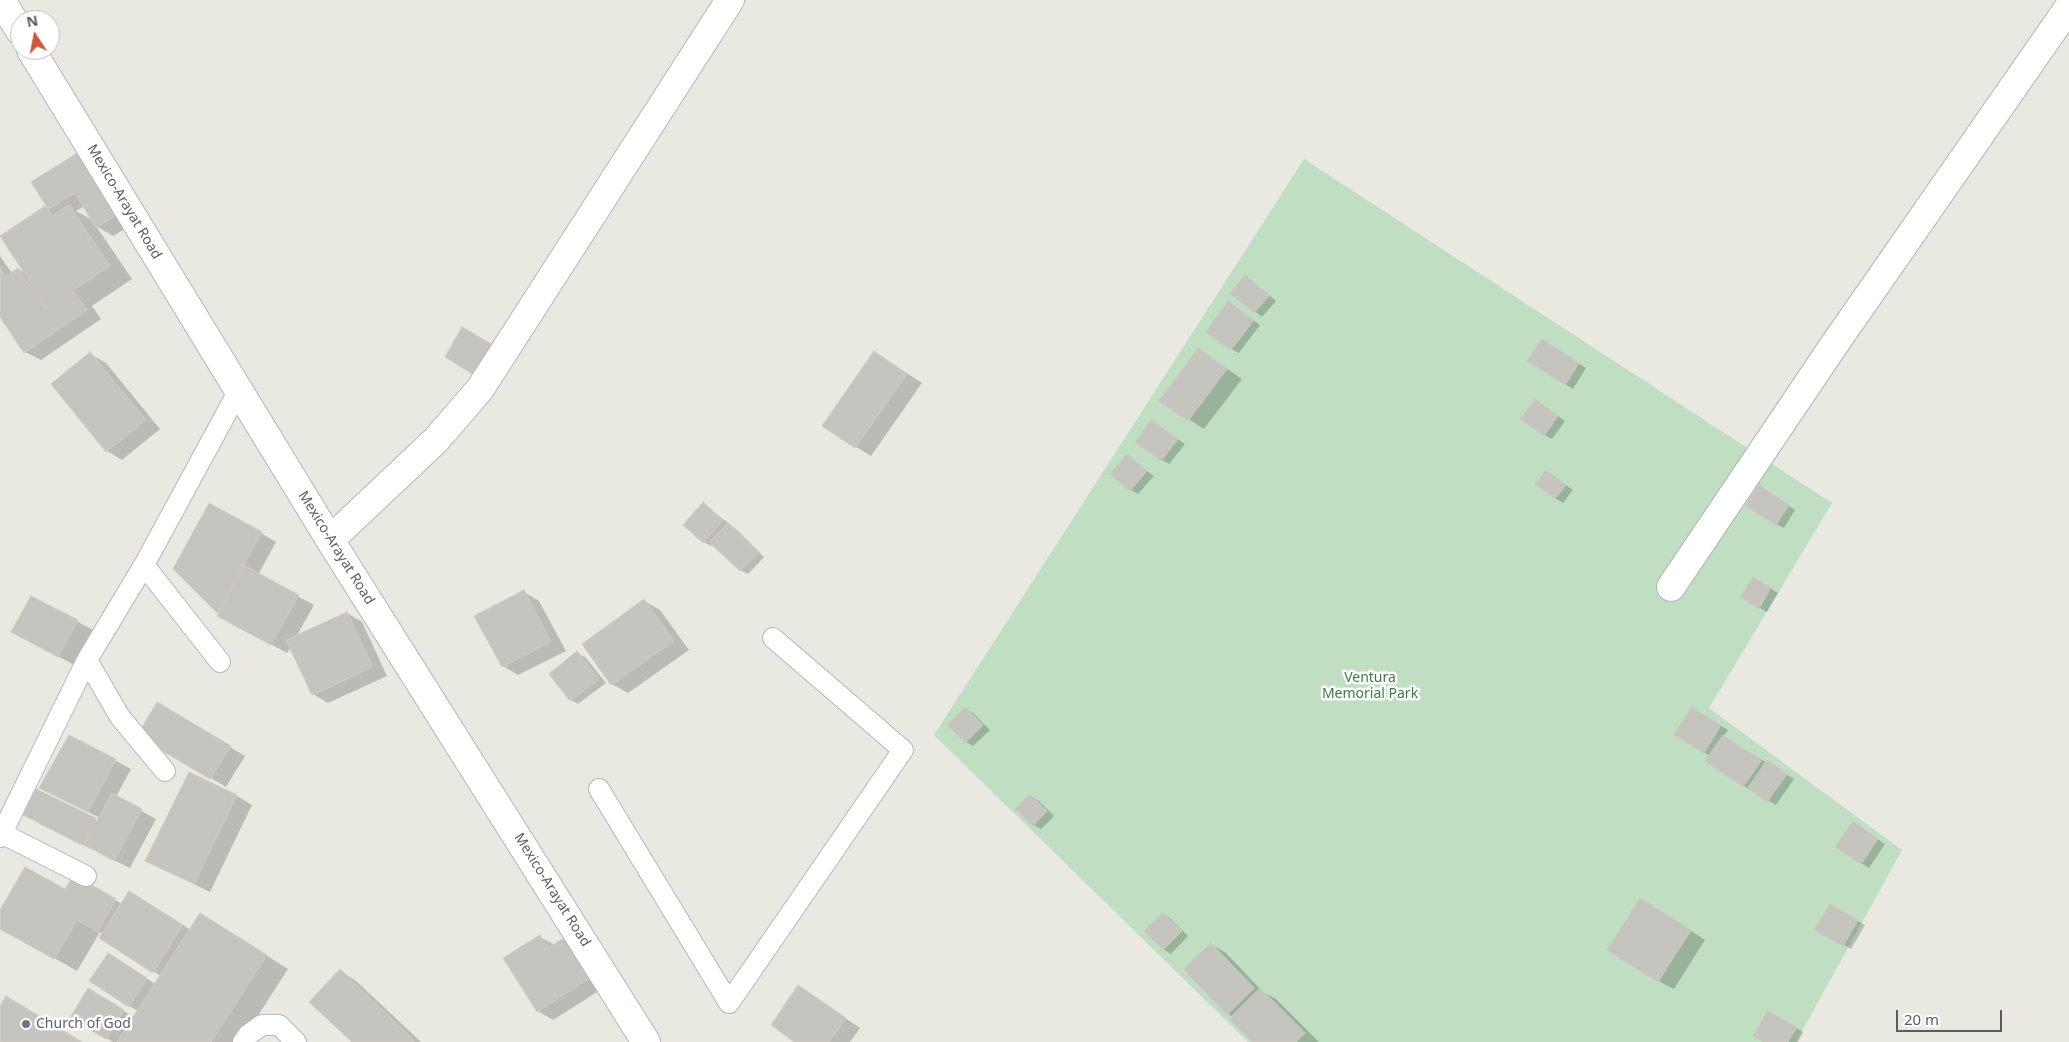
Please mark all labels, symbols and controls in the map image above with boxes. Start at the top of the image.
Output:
north arrow [10,10,60,60]
text: N [25,10,40,31]
street label: Mexico-Arayat Road [83,142,165,262]
street label: Mexico-Arayat Road [294,488,378,608]
park label: Ventura Memorial Park [1322,670,1418,702]
street label: Mexico-Arayat Road [510,830,594,950]
scale bar [1899,1000,2005,1032]
text: 20 m [1904,1009,1939,1029]
place label: Church of God [36,1016,131,1032]
marker: Church of God [20,1018,32,1030]

